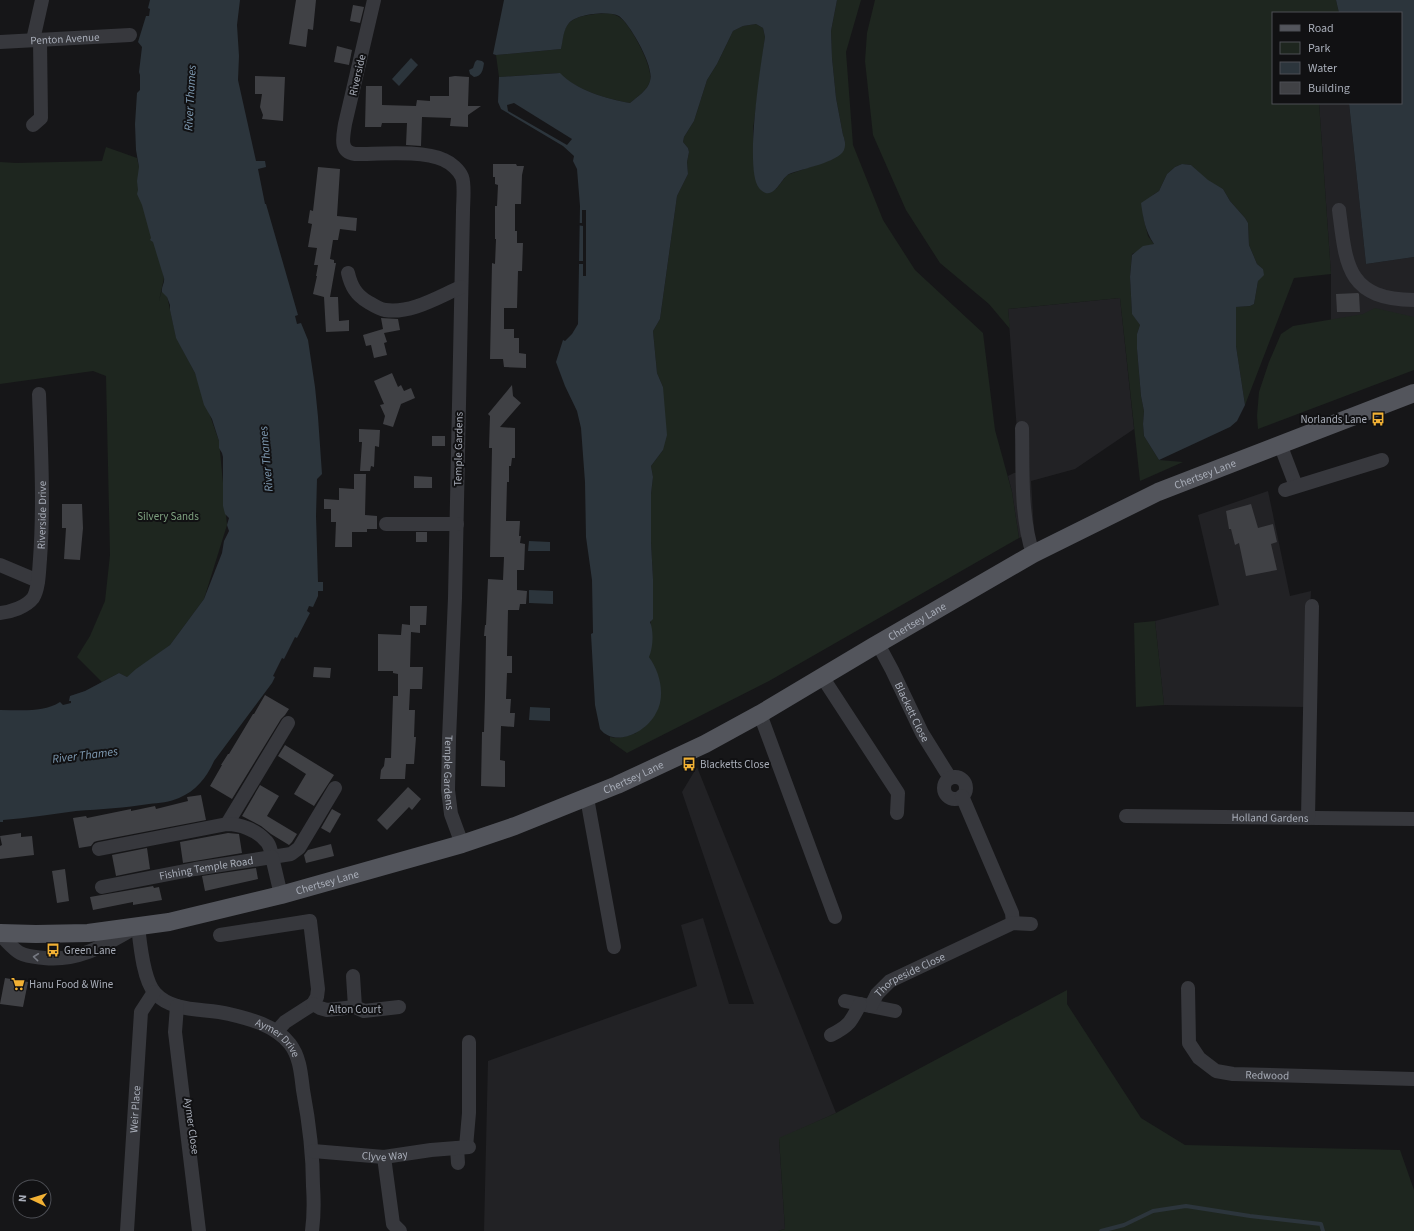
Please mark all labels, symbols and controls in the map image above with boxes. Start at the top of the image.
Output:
legend [1272,12,1402,104]
text: Road [1308,20,1334,37]
street label: Penton Avenue [30,30,100,48]
text: Park [1308,40,1330,57]
street label: Riverside [345,52,370,97]
text: Water [1308,60,1338,77]
water label: River Thames [180,64,201,131]
text: Building [1308,80,1350,97]
street label: Temple Gardens [450,411,467,486]
bus stop icon: Norlands Lane [1370,411,1386,427]
place label: Norlands Lane [1300,412,1368,427]
water label: River Thames [255,425,278,493]
street label: Chertsey Lane [1172,455,1239,493]
street label: Riverside Drive [34,480,50,550]
park label: Silvery Sands [137,509,199,524]
street label: Chertsey Lane [885,599,950,644]
street label: Blackett Close [891,680,933,745]
street label: Temple Gardens [440,735,457,811]
water label: River Thames [51,743,119,768]
bus stop icon: Blacketts Close [681,756,697,772]
street label: Chertsey Lane [601,757,667,798]
place label: Blacketts Close [700,757,770,772]
street label: Holland Gardens [1231,810,1309,826]
street label: Fishing Temple Road [158,853,254,884]
street label: Chertsey Lane [294,866,361,898]
bus stop icon: Green Lane [45,942,61,958]
place label: Green Lane [64,943,117,958]
street label: Thorpeside Close [871,949,948,1000]
one-way arrow [33,953,39,962]
supermarket icon: Hanu Food & Wine [10,976,26,992]
place label: Hanu Food & Wine [29,977,114,992]
street label: Alton Court [329,1002,381,1017]
street label: Aymer Drive [253,1015,303,1060]
street label: Redwood [1245,1067,1289,1084]
street label: Weir Place [126,1084,144,1134]
street label: Aymer Close [180,1097,203,1156]
street label: Clyve Way [361,1147,409,1165]
north arrow [12,1179,52,1219]
text: N [15,1194,30,1203]

